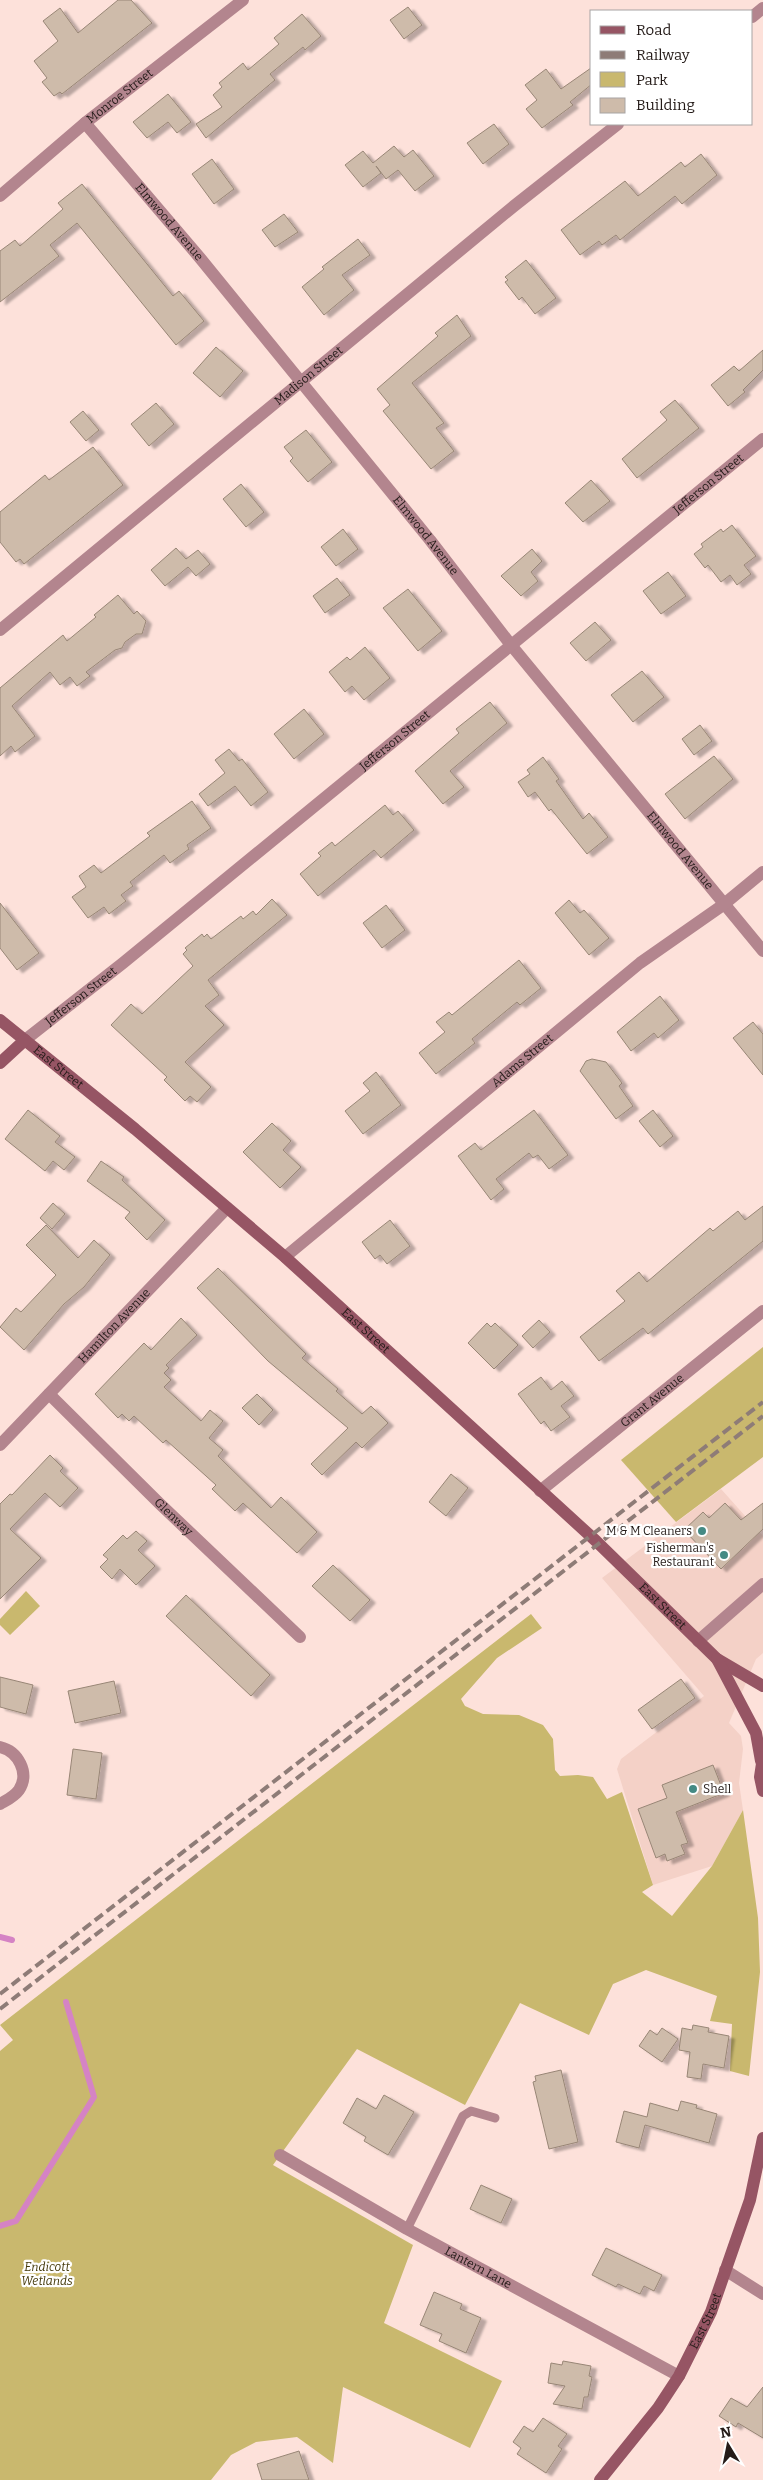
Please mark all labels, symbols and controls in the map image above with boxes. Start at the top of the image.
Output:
legend [590,10,753,125]
text: Road [636,21,671,39]
text: Railway [636,46,690,64]
street label: Monroe Street [84,66,156,126]
text: Park [636,71,668,89]
text: Building [636,96,695,114]
street label: Elmwood Avenue [133,180,206,263]
street label: Madison Street [272,343,346,408]
street label: Jefferson Street [669,451,747,517]
street label: Elmwood Avenue [390,493,461,578]
street label: Jefferson Street [356,707,433,774]
street label: Elmwood Avenue [644,809,716,892]
street label: Jefferson Street [42,963,120,1029]
street label: Adams Street [489,1031,556,1090]
street label: East Street [31,1043,87,1092]
street label: Hamilton Avenue [75,1286,153,1366]
street label: East Street [339,1305,393,1357]
street label: Grant Avenue [618,1371,686,1430]
street label: Glenway [151,1495,196,1539]
place label: M & M Cleaners [606,1524,692,1538]
marker: M & M Cleaners [696,1525,708,1537]
place label: Fisherman's Restaurant [646,1541,715,1569]
marker: Fisherman's Restaurant [718,1549,730,1561]
street label: East Street [636,1580,690,1633]
place label: Shell [703,1782,732,1796]
marker: Shell [687,1783,699,1795]
street label: Lantern Lane [442,2244,514,2291]
park label: Endicott Wetlands [21,2260,73,2288]
street label: East Street [687,2290,724,2351]
north arrow [703,2420,753,2470]
text: N [719,2423,733,2442]

